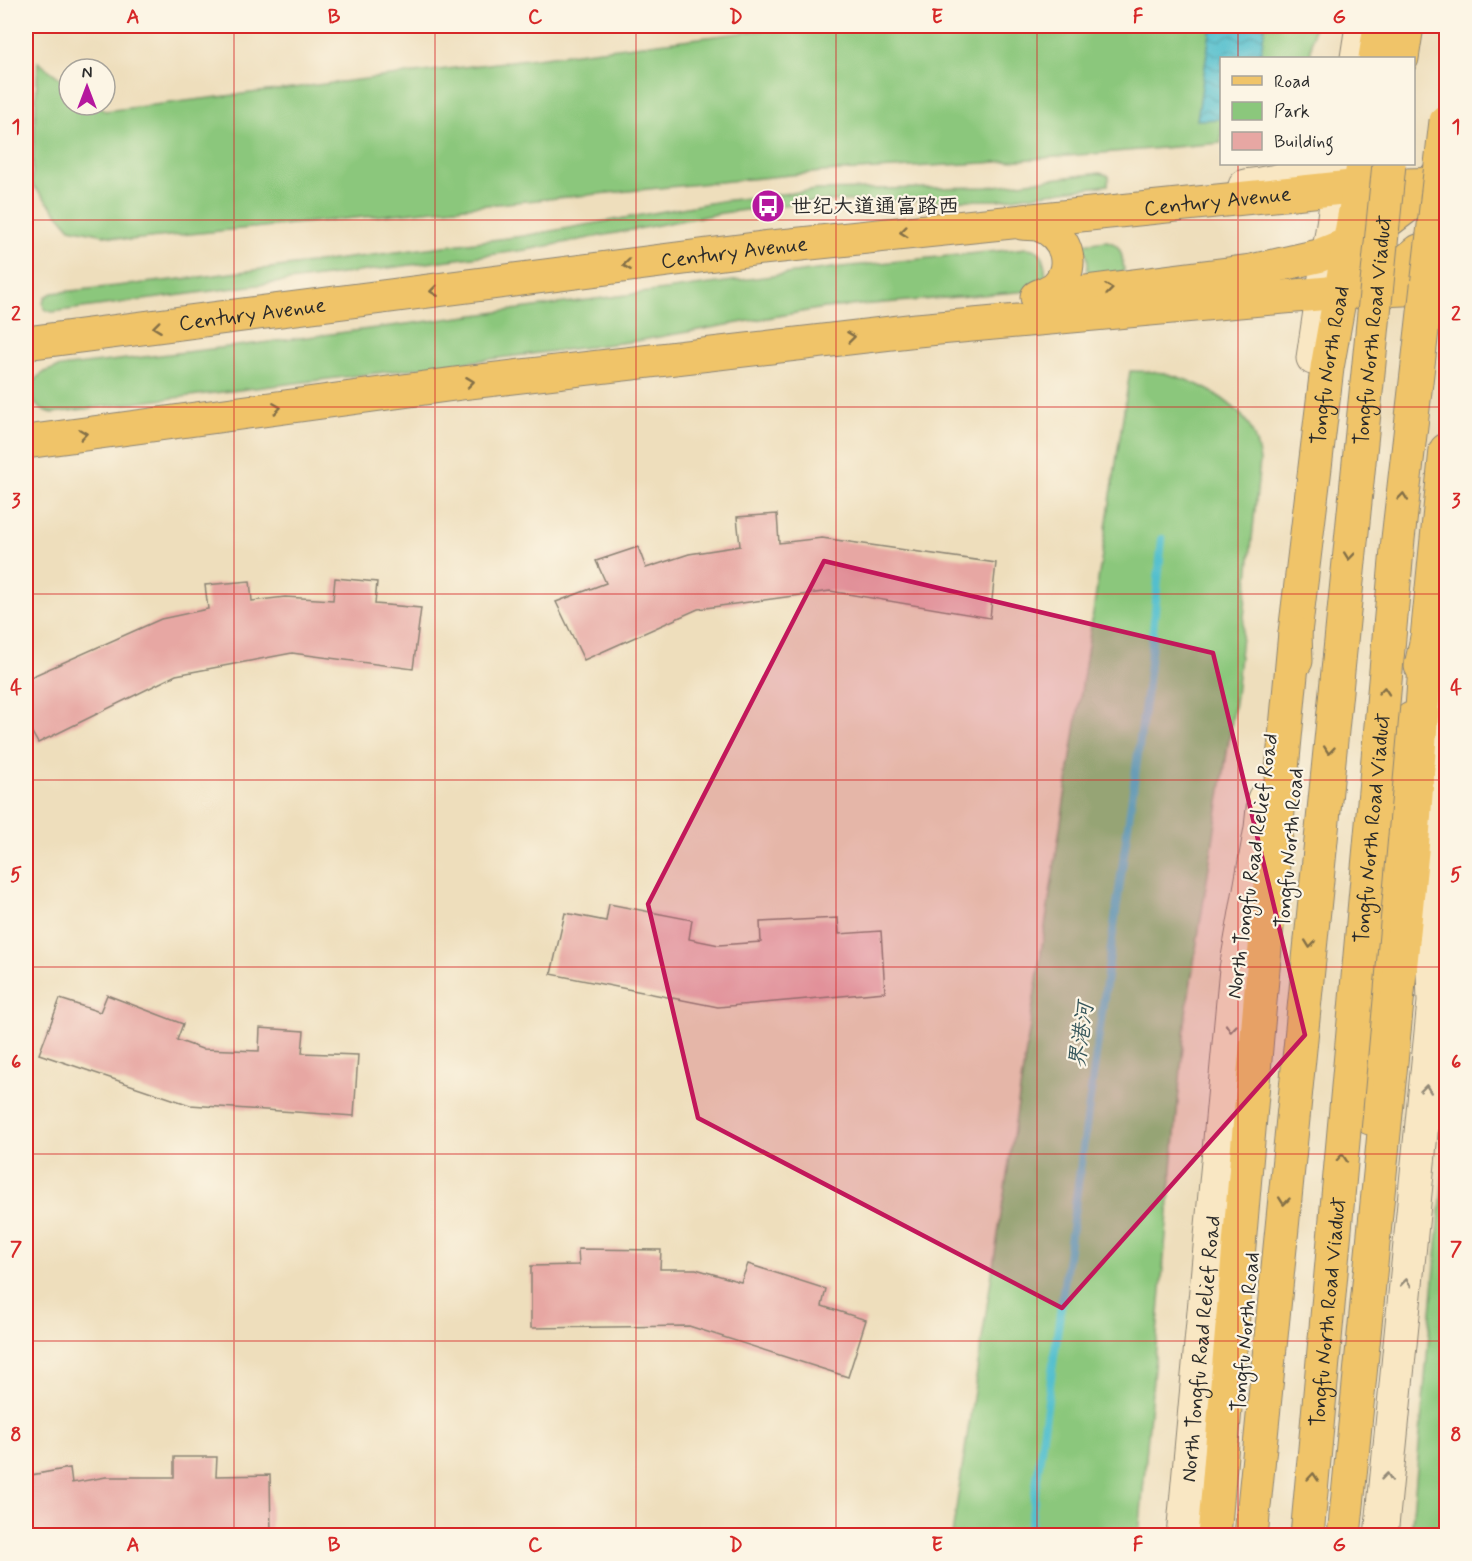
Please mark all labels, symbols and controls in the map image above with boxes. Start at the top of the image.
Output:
text: A [126,4,140,31]
text: B [328,4,341,31]
text: C [528,4,543,31]
text: D [729,4,743,31]
text: E [931,4,943,31]
text: F [1133,4,1144,31]
text: G [1332,4,1346,31]
north arrow [57,57,117,117]
legend [1220,57,1415,165]
text: N [82,63,92,84]
text: Road [1274,70,1310,94]
text: Park [1274,100,1310,124]
text: 1 [12,114,20,141]
text: 1 [1452,114,1460,141]
text: Building [1274,130,1334,156]
street label: Century Avenue [1143,180,1292,223]
bus stop icon: 世纪大道通富路西 [750,188,786,224]
place label: 世纪大道通富路西 [791,193,959,221]
street label: Tongfu North Road Viaduct [1348,214,1399,447]
one-way arrow [900,225,909,238]
street label: Century Avenue [659,230,809,276]
one-way arrow [623,259,632,271]
one-way arrow [429,284,438,296]
one-way arrow [1104,284,1114,296]
street label: Tongfu North Road [1305,284,1356,446]
street label: Century Avenue [177,291,327,338]
text: 2 [11,301,21,328]
text: 2 [1451,301,1461,328]
one-way arrow [153,320,162,332]
one-way arrow [847,332,856,344]
one-way arrow [465,376,474,388]
one-way arrow [272,402,281,414]
one-way arrow [79,429,88,441]
text: 3 [11,488,21,515]
text: 3 [1451,488,1461,515]
one-way arrow [1396,493,1408,502]
one-way arrow [1343,551,1356,560]
text: 4 [10,675,22,702]
text: 4 [1450,675,1462,702]
one-way arrow [1377,687,1390,696]
street label: Tongfu North Road Viaduct [1348,711,1397,944]
street label: North Tongfu Road Relief Road [1220,732,1286,1001]
one-way arrow [1323,745,1336,754]
street label: Tongfu North Road [1269,767,1312,929]
text: 5 [10,862,22,889]
text: 5 [1450,862,1462,889]
one-way arrow [1304,939,1317,949]
water label: 界港河 [1064,998,1101,1070]
one-way arrow [1225,1023,1238,1032]
text: 6 [11,1049,21,1076]
text: 6 [1451,1049,1461,1076]
one-way arrow [1419,1085,1431,1094]
one-way arrow [1335,1153,1348,1162]
street label: Tongfu North Road Viaduct [1304,1195,1353,1428]
one-way arrow [1278,1196,1291,1205]
street label: North Tongfu Road Relief Road [1175,1214,1228,1484]
text: 7 [10,1236,22,1263]
text: 7 [1450,1236,1462,1263]
street label: Tongfu North Road [1225,1251,1268,1413]
one-way arrow [1399,1279,1412,1288]
text: 8 [10,1422,22,1449]
text: 8 [1450,1422,1462,1449]
one-way arrow [1306,1473,1319,1482]
one-way arrow [1380,1473,1393,1482]
text: A [126,1532,140,1559]
text: B [328,1532,341,1559]
text: C [528,1532,543,1559]
text: D [729,1532,743,1559]
text: E [931,1532,943,1559]
text: F [1133,1532,1144,1559]
text: G [1332,1532,1346,1559]

